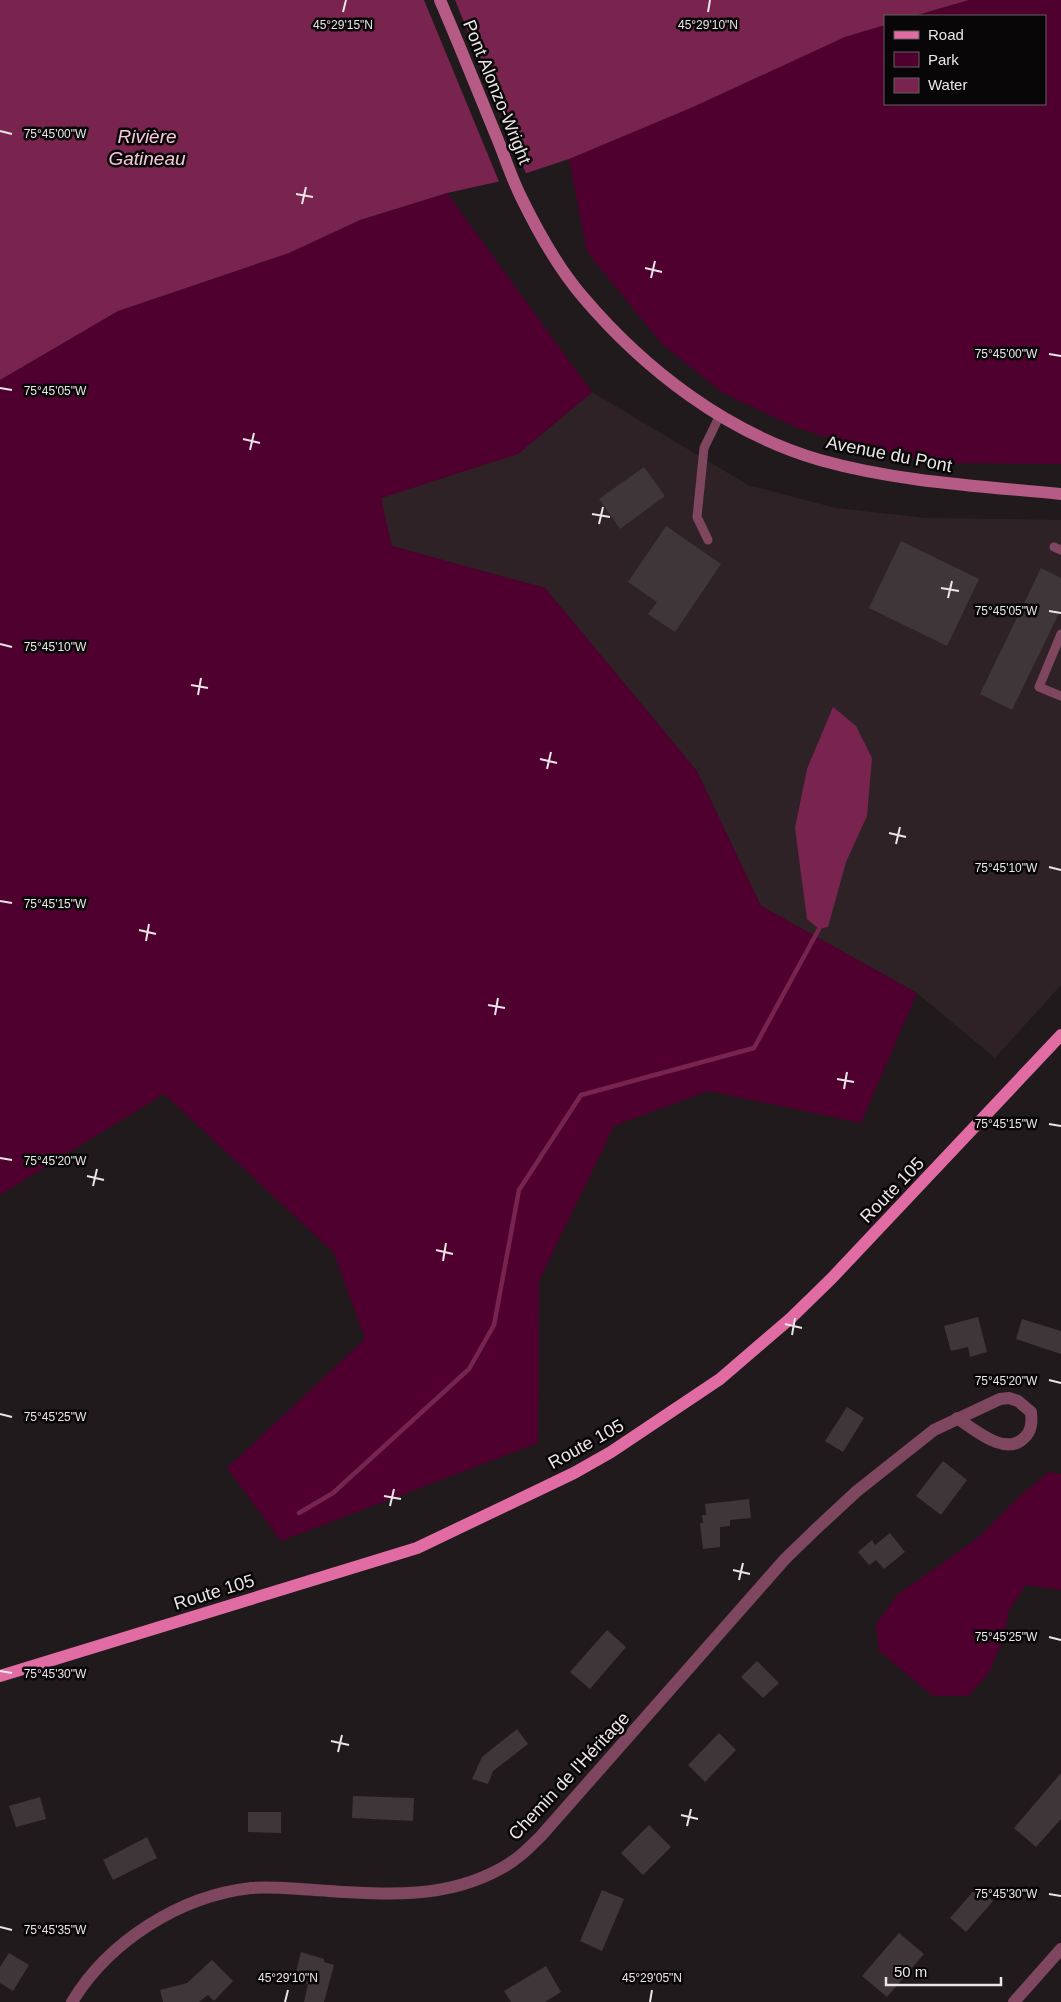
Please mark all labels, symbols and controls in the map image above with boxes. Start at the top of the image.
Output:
legend [884,15,1046,105]
street label: Pont Alonzo-Wright [459,17,535,167]
text: 45°29'15"N [313,18,373,32]
text: 45°29'10"N [678,18,738,32]
text: Road [928,26,964,43]
text: Park [928,51,959,68]
text: Water [928,76,967,93]
water label: Rivière Gatineau [108,126,186,169]
text: 75°45'00"W [24,127,87,141]
text: 75°45'00"W [975,347,1038,361]
text: 75°45'05"W [24,384,87,398]
street label: Avenue du Pont [824,432,954,476]
text: 75°45'05"W [975,604,1038,618]
text: 75°45'10"W [24,640,87,654]
text: 75°45'10"W [975,861,1038,875]
text: 75°45'15"W [24,897,87,911]
text: 75°45'15"W [975,1117,1038,1131]
street label: Route 105 [856,1153,928,1227]
text: 75°45'20"W [24,1154,87,1168]
text: 75°45'20"W [975,1374,1038,1388]
text: 75°45'25"W [24,1410,87,1424]
street label: Route 105 [545,1415,627,1473]
street label: Route 105 [171,1570,257,1614]
text: 75°45'25"W [975,1630,1038,1644]
text: 75°45'30"W [24,1667,87,1681]
street label: Chemin de l'Héritage [505,1708,633,1844]
text: 75°45'30"W [975,1887,1038,1901]
text: 75°45'35"W [24,1923,87,1937]
scale bar [886,1954,1001,1986]
text: 50 m [894,1963,927,1980]
text: 45°29'10"N [258,1971,318,1985]
text: 45°29'05"N [622,1971,682,1985]

